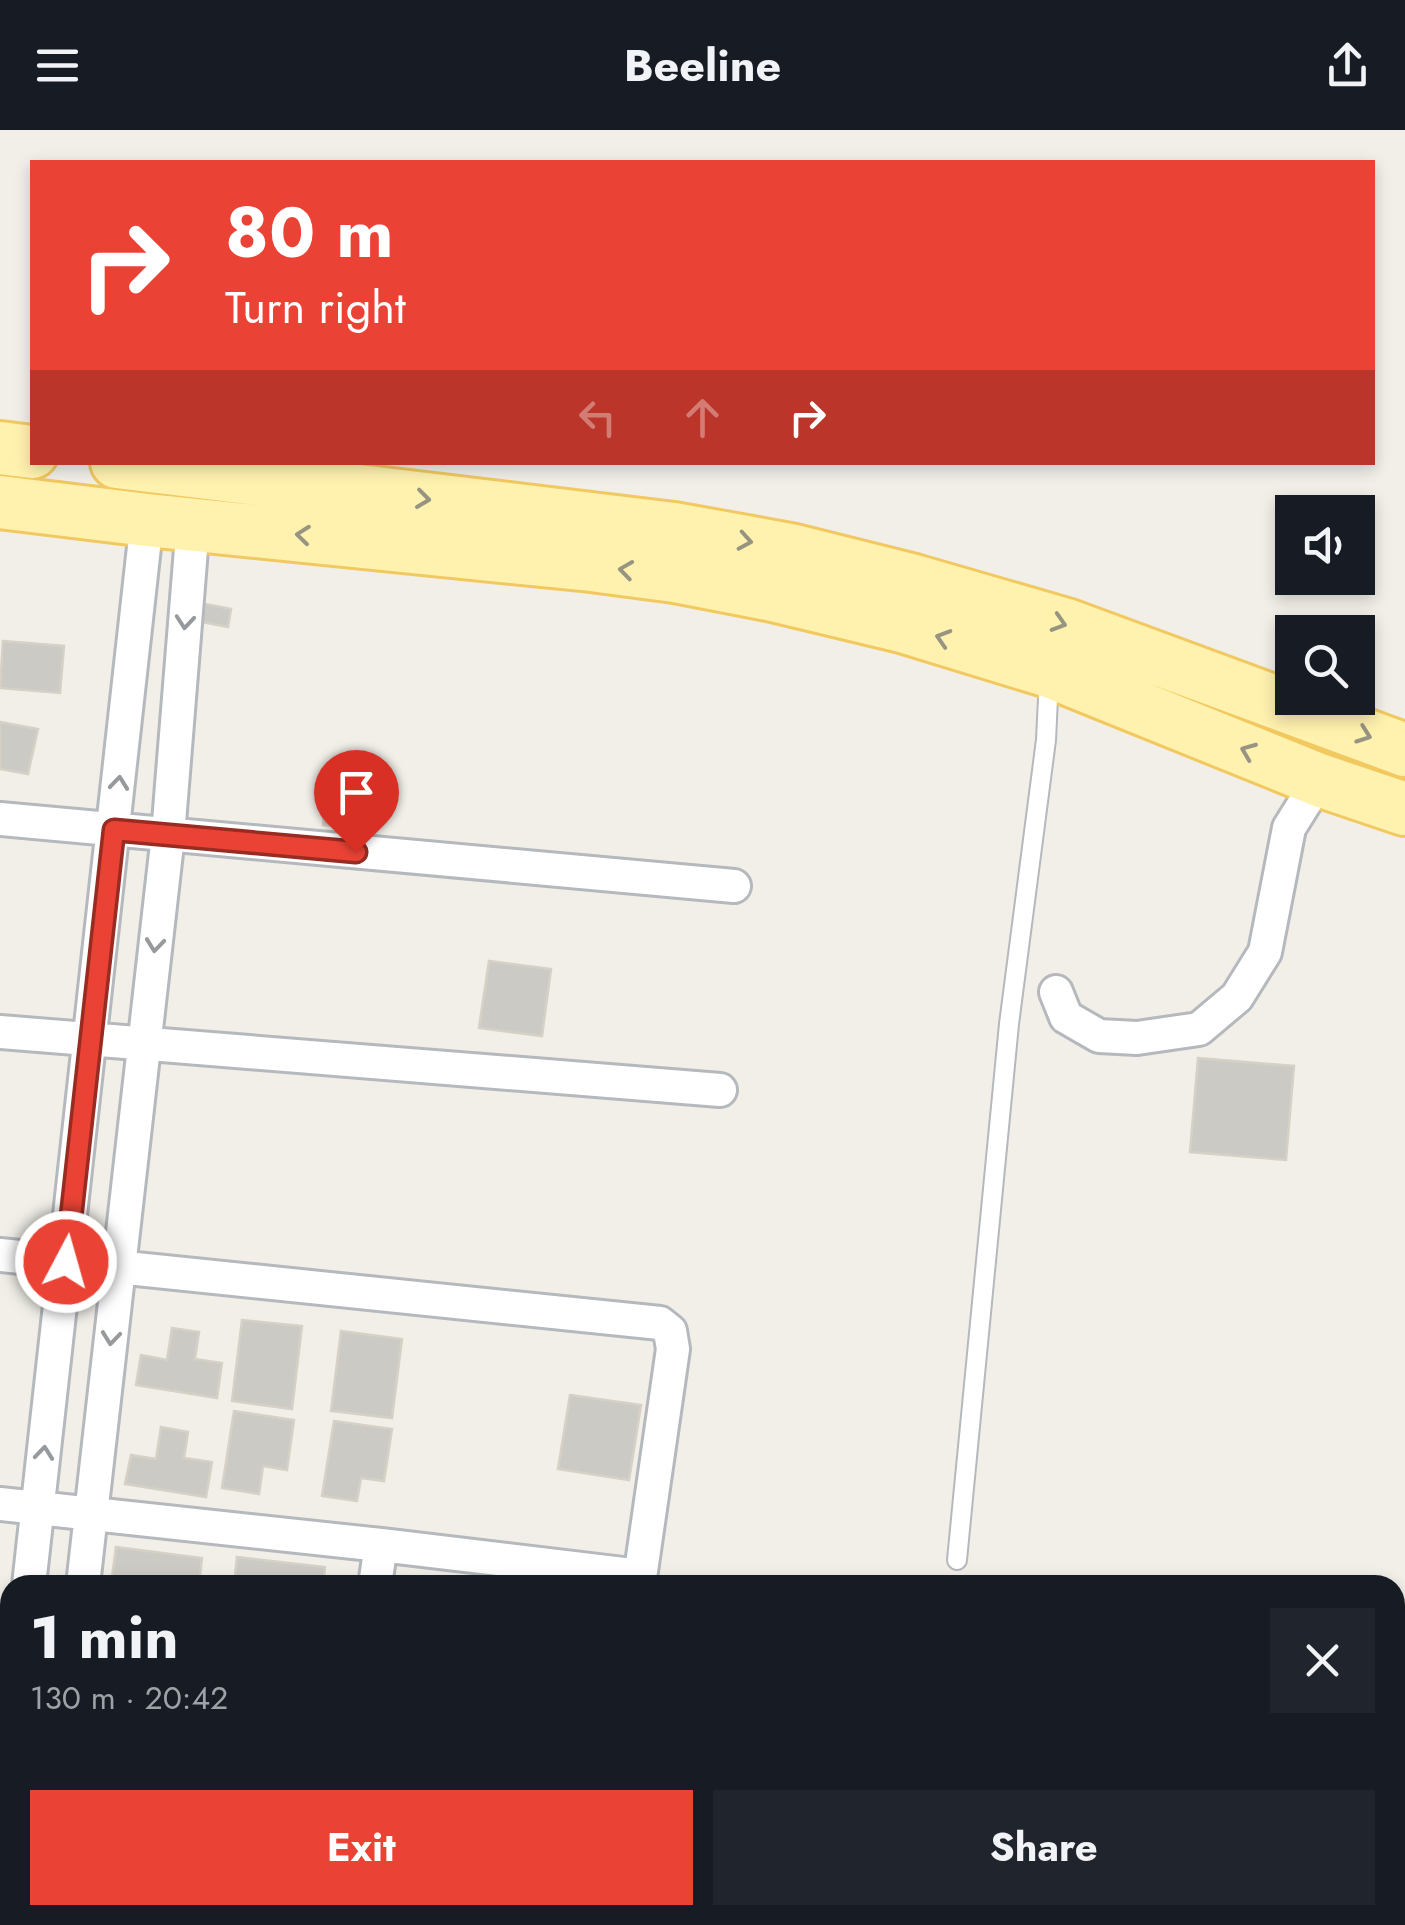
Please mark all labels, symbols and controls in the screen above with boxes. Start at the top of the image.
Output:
text: Beeline [624,33,781,98]
icon: menu [30,38,85,93]
icon: share [1320,38,1375,93]
text: 80 m [225,182,394,283]
icon: right [60,200,190,330]
text: Turn right [225,275,406,340]
icon: left [570,390,625,445]
icon: ahead [675,390,730,445]
icon: right [780,390,835,445]
one-way arrow [414,488,431,509]
map controls [1275,495,1375,715]
button: sound [1275,495,1375,595]
one-way arrow [294,525,310,547]
one-way arrow [736,530,753,551]
one-way arrow [618,560,634,581]
one-way arrow [1050,611,1067,632]
one-way arrow [175,614,197,630]
button: search [1275,615,1375,715]
one-way arrow [936,630,953,650]
one-way arrow [1355,723,1372,744]
one-way arrow [1240,743,1258,763]
pin [314,750,399,853]
icon: arrive [329,765,384,820]
one-way arrow [108,774,129,790]
one-way arrow [145,938,166,954]
position arrow [14,1210,118,1314]
one-way arrow [100,1330,122,1346]
one-way arrow [33,1445,54,1461]
text: 1 min [30,1594,179,1681]
button: close [1270,1608,1375,1713]
text: 130 m · 20:42 [30,1675,228,1721]
button: Exit [30,1790,693,1905]
button: Share [713,1790,1375,1905]

